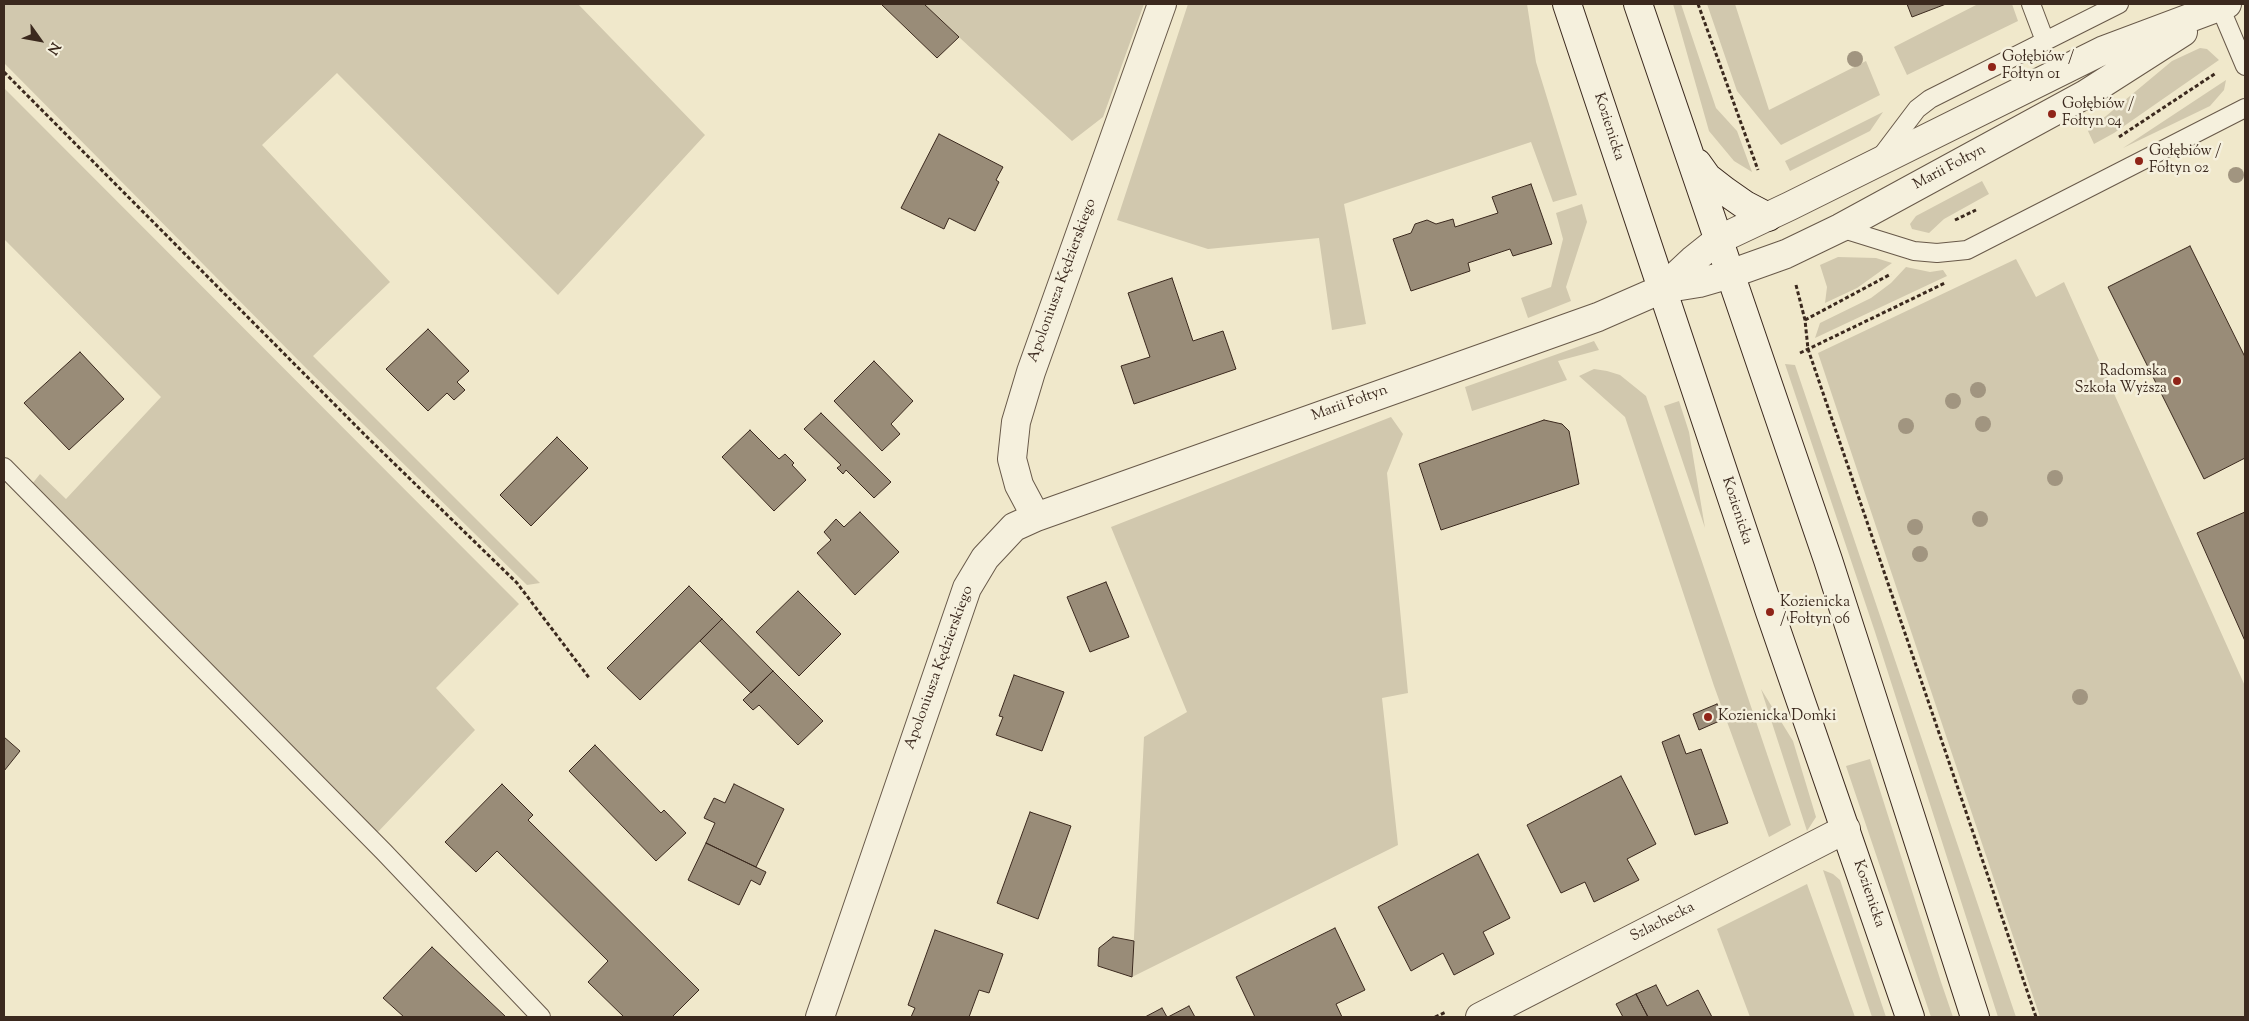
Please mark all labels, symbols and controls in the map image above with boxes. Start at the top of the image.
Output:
north arrow [15,15,65,65]
text: N [41,38,64,58]
place label: Gołębiów / Fołtyn 01 [2002,49,2074,84]
marker: Gołębiów / Fołtyn 01 [1986,61,1998,73]
street label: Kozienicka [1589,91,1627,163]
place label: Gołębiów / Fołtyn 04 [2062,96,2134,131]
marker: Gołębiów / Fołtyn 04 [2046,108,2058,120]
street label: Marii Fołtyn [1911,141,1989,195]
place label: Gołębiów / Fołtyn 02 [2149,143,2221,178]
marker: Gołębiów / Fołtyn 02 [2133,155,2145,167]
street label: Apoloniusza Kędzierskiego [1025,197,1101,365]
place label: Radomska Szkoła Wyższa [2075,363,2167,398]
marker: Radomska Szkoła Wyższa [2171,375,2183,387]
street label: Marii Fołtyn [1309,382,1391,426]
street label: Kozienicka [1717,475,1755,547]
street label: Apoloniusza Kędzierskiego [902,584,978,752]
place label: Kozienicka / Fołtyn 06 [1780,594,1850,629]
marker: Kozienicka / Fołtyn 06 [1764,606,1776,618]
place label: Kozienicka Domki [1718,708,1836,726]
marker: Kozienicka Domki [1702,711,1714,723]
street label: Kozienicka [1848,858,1888,930]
street label: Szlachecka [1628,899,1698,947]

